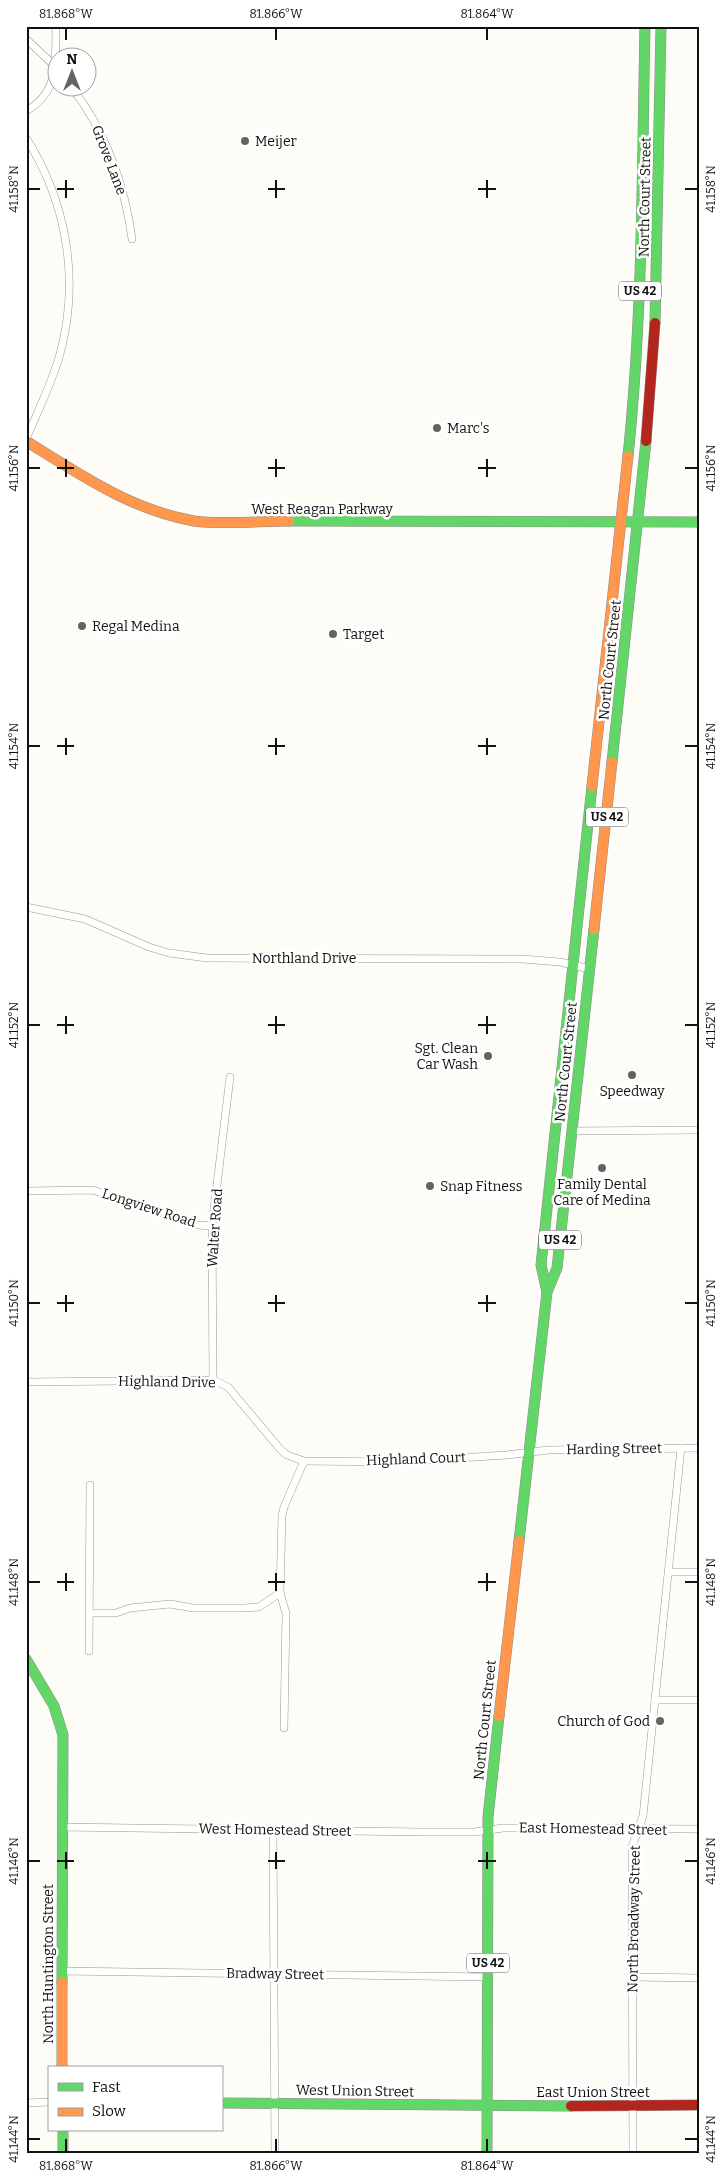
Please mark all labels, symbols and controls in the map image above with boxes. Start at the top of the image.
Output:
text: 81.868°W [39,7,94,21]
text: 81.866°W [249,7,303,21]
text: 81.864°W [460,7,514,21]
north arrow [48,48,98,98]
text: N [67,51,78,68]
street label: Grove Lane [88,123,130,197]
place label: Meijer [255,133,297,150]
marker: Meijer [239,135,251,147]
street label: North Court Street [635,137,655,257]
text: 41.158°N [7,165,21,213]
text: 41.158°N [704,165,718,213]
road number: US 42 [619,282,661,300]
place label: Marc's [447,420,489,437]
marker: Marc's [431,422,443,434]
text: 41.156°N [7,444,21,491]
text: 41.156°N [704,444,718,491]
street label: West Reagan Parkway [251,501,393,518]
street label: North Court Street [595,599,625,721]
place label: Regal Medina [92,618,180,635]
marker: Regal Medina [76,620,88,632]
place label: Target [343,626,384,643]
marker: Target [327,628,339,640]
text: 41.154°N [7,722,21,769]
text: 41.154°N [704,722,718,769]
road number: US 42 [586,808,628,826]
street label: Northland Drive [252,950,356,967]
text: 41.152°N [7,1001,21,1048]
street label: North Court Street [551,1001,581,1123]
text: 41.152°N [704,1001,718,1048]
place label: Sgt. Clean Car Wash [414,1040,478,1073]
marker: Sgt. Clean Car Wash [482,1050,494,1062]
marker: Speedway [626,1069,638,1081]
place label: Speedway [599,1083,665,1100]
marker: Family Dental Care of Medina [596,1162,608,1174]
place label: Family Dental Care of Medina [553,1176,651,1209]
place label: Snap Fitness [440,1178,522,1195]
marker: Snap Fitness [424,1180,436,1192]
street label: Longview Road [100,1185,198,1231]
street label: Walter Road [204,1188,226,1268]
road number: US 42 [539,1230,581,1250]
text: 41.150°N [7,1279,21,1327]
text: 41.150°N [704,1279,718,1327]
street label: Highland Drive [118,1373,216,1391]
street label: Harding Street [566,1440,662,1458]
street label: Highland Court [366,1449,466,1469]
text: 41.148°N [7,1557,21,1606]
text: 41.148°N [704,1557,718,1606]
street label: North Court Street [470,1659,500,1781]
place label: Church of God [557,1713,650,1730]
marker: Church of God [654,1715,666,1727]
street label: East Homestead Street [519,1819,667,1839]
street label: West Homestead Street [198,1820,352,1840]
text: 41.146°N [7,1837,21,1885]
text: 41.146°N [704,1837,718,1885]
street label: North Broadway Street [624,1845,644,1993]
street label: North Huntington Street [40,1884,57,2044]
road number: US 42 [467,1954,509,1972]
street label: Bradway Street [226,1965,324,1983]
legend [48,2066,222,2132]
text: Fast [92,2078,121,2096]
street label: West Union Street [296,2081,414,2101]
street label: East Union Street [536,2084,650,2101]
text: Slow [92,2102,127,2120]
text: 41.144°N [7,2115,21,2163]
text: 41.144°N [704,2115,718,2163]
text: 81.868°W [39,2159,94,2173]
text: 81.866°W [249,2159,303,2173]
text: 81.864°W [460,2159,514,2173]

